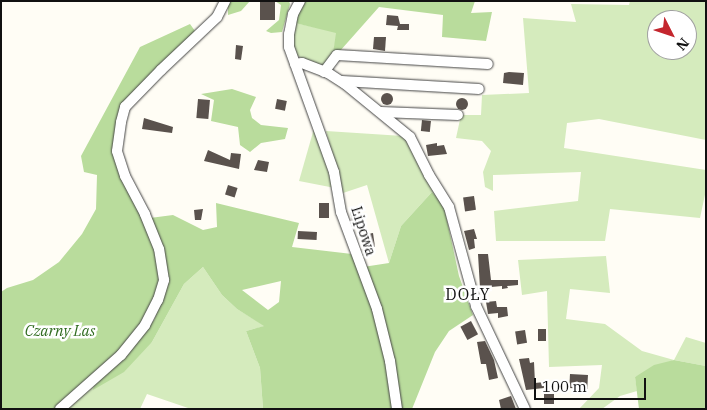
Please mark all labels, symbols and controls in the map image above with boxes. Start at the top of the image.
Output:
north arrow [647,10,697,60]
text: N [672,34,693,54]
street label: Lipowa [348,204,380,258]
district label: DOŁY [445,284,491,304]
park label: Czarny Las [25,322,95,340]
scale bar [537,368,650,400]
text: 100 m [542,377,587,396]

